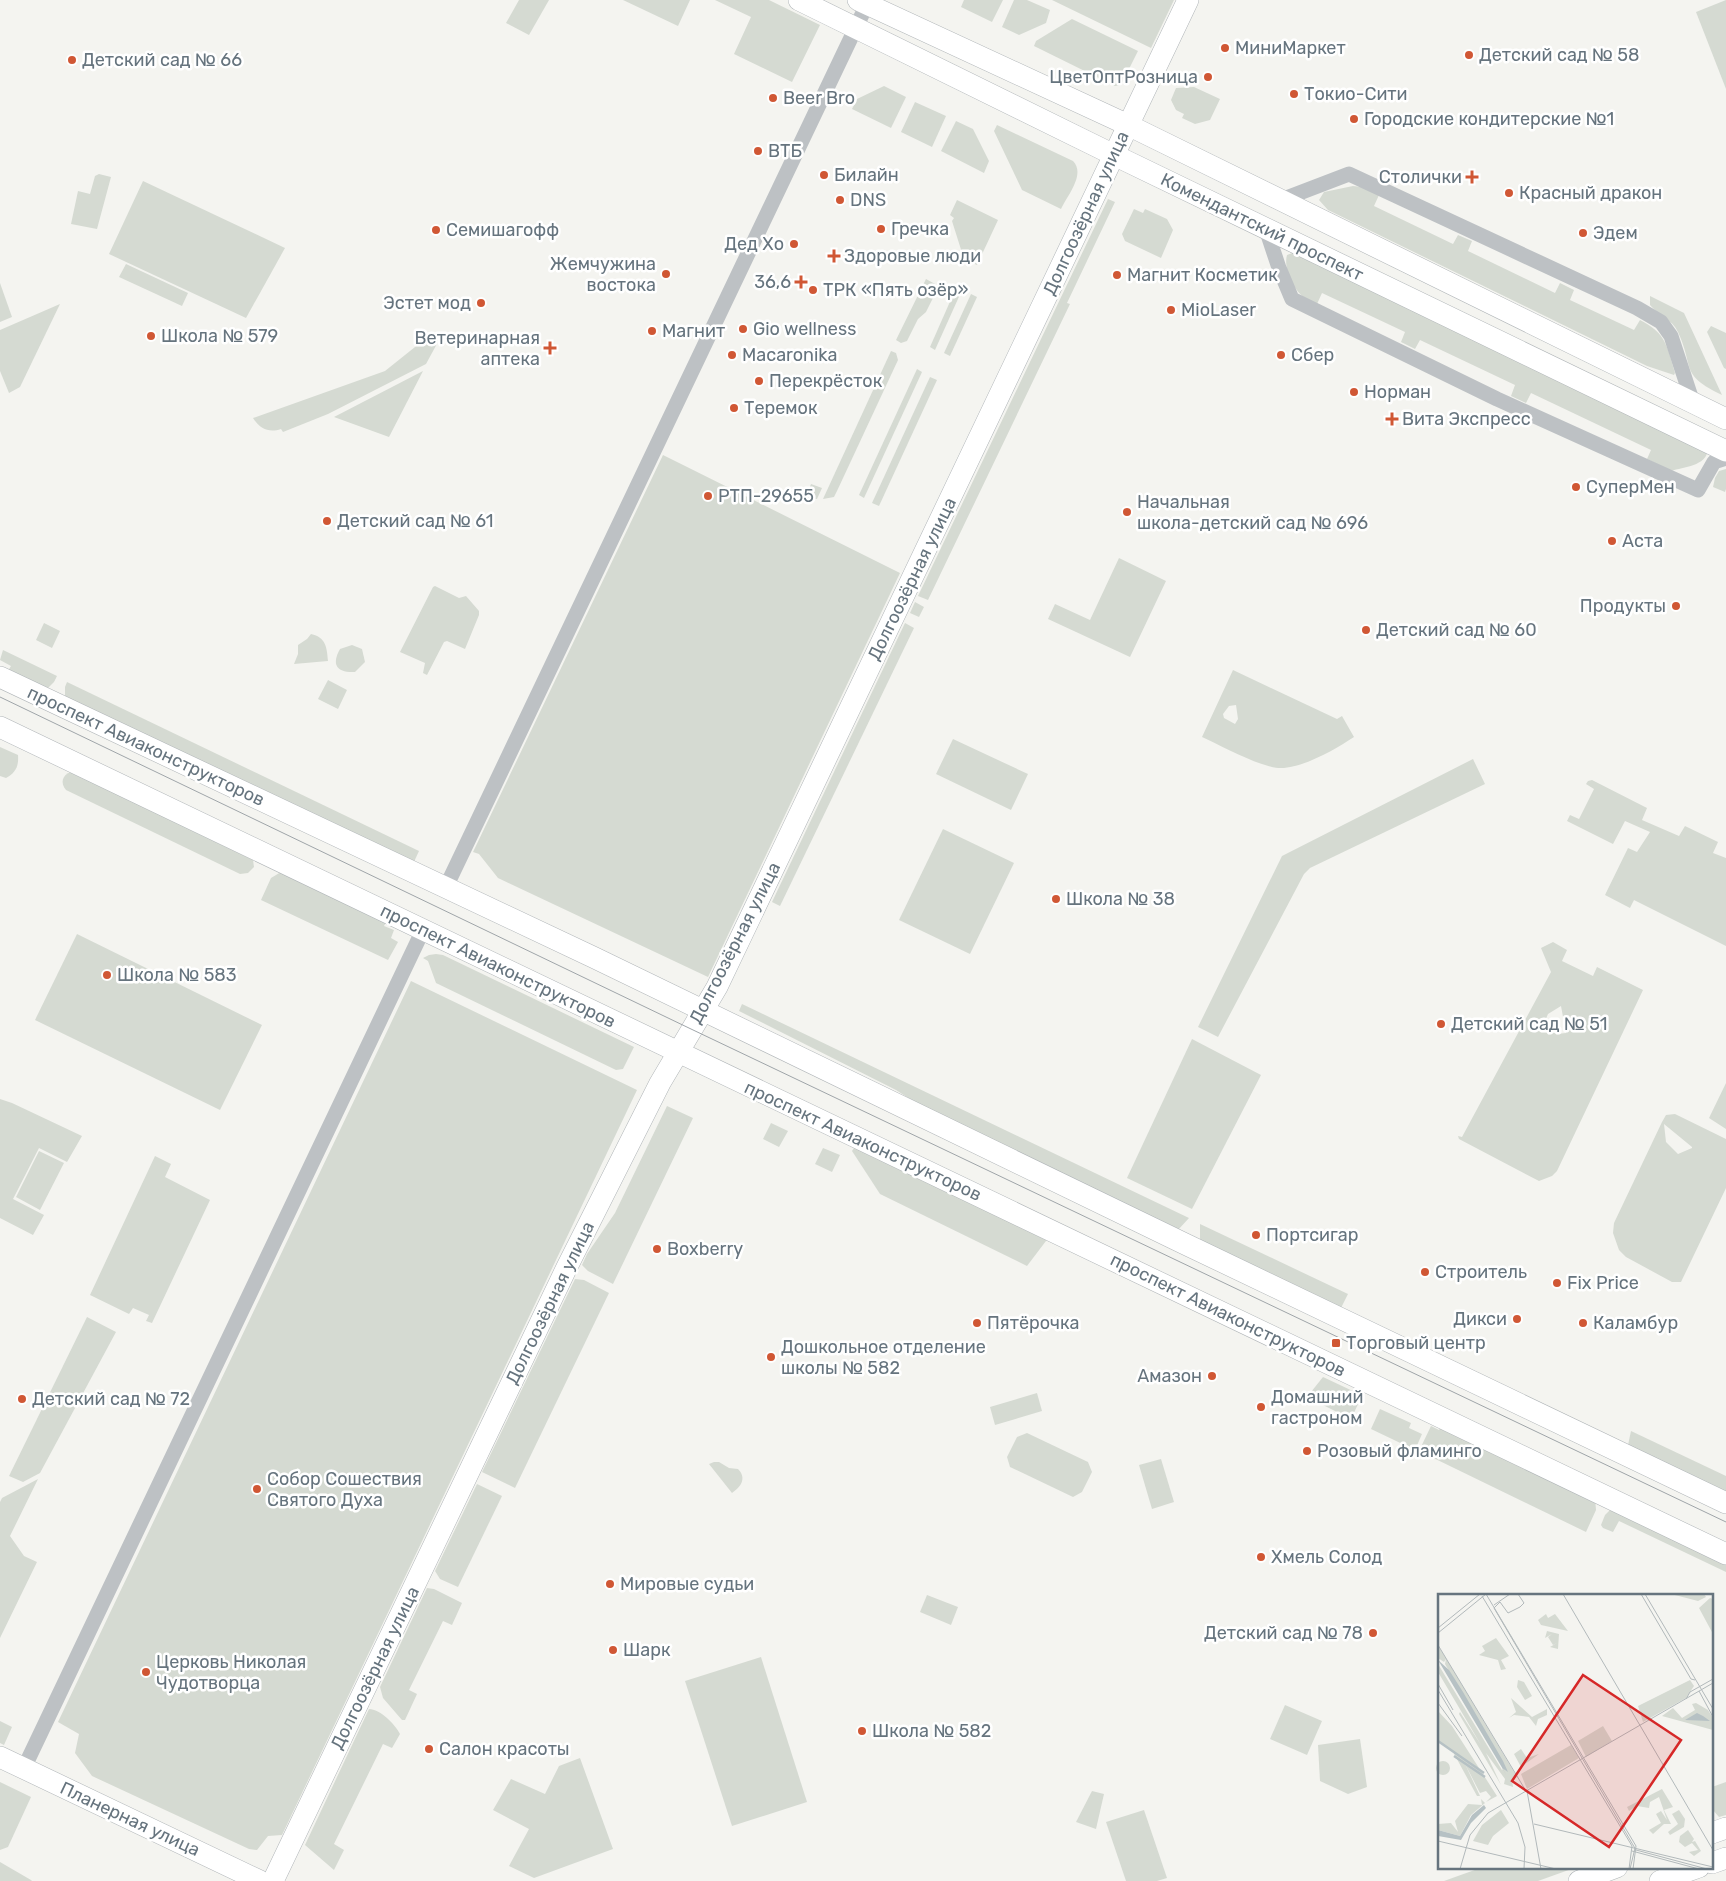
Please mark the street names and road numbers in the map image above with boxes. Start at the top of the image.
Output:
street label: Долгоозёрная улица [1038,127,1134,299]
street label: Комендантский проспект [1157,168,1367,286]
street label: Долгоозёрная улица [863,494,961,664]
street label: проспект Авиаконструкторов [24,681,268,811]
street label: Долгоозёрная улица [685,858,785,1028]
street label: проспект Авиаконструкторов [377,899,619,1033]
street label: проспект Авиаконструкторов [741,1076,985,1206]
street label: Долгоозёрная улица [501,1218,599,1388]
street label: проспект Авиаконструкторов [1107,1248,1349,1382]
street label: Долгоозёрная улица [326,1583,424,1753]
street label: Планерная улица [57,1777,203,1861]

